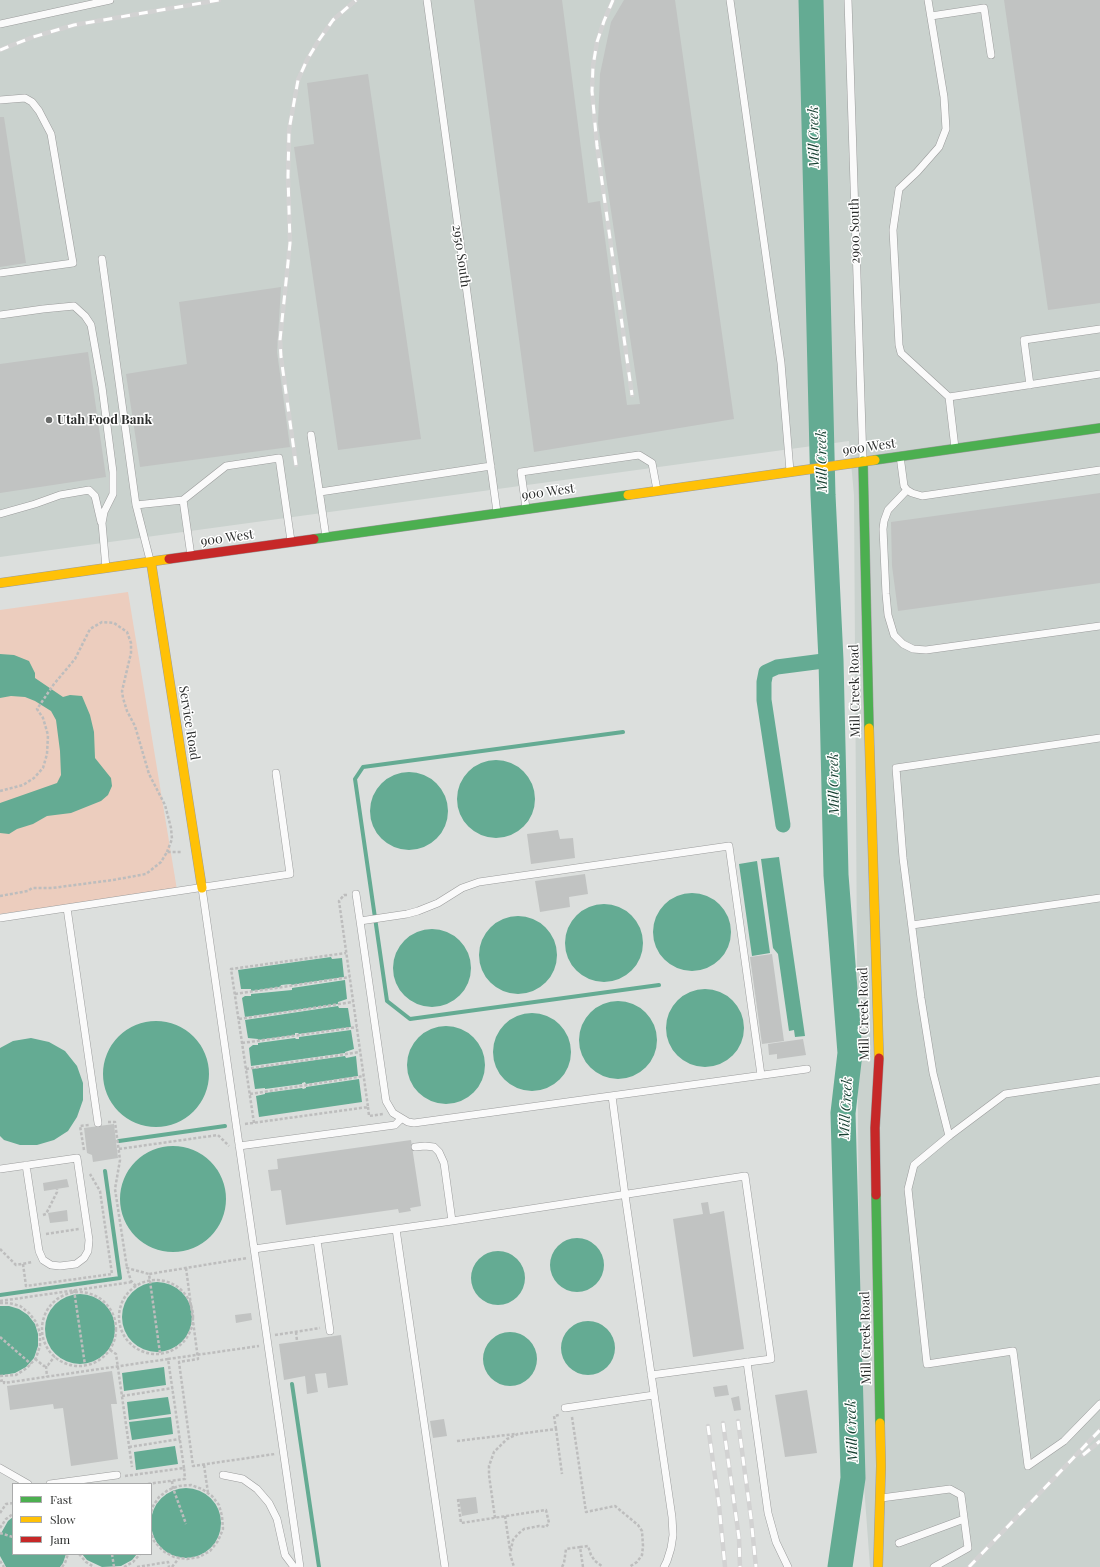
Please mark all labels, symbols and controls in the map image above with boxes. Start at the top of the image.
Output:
water label: Mill Creek [805,106,823,168]
street label: 2900 South [847,198,863,264]
street label: 2950 South [449,224,473,288]
place label: Utah Food Bank [57,412,152,428]
marker: Utah Food Bank [44,415,54,425]
water label: Mill Creek [813,430,831,492]
street label: 900 West [842,436,896,458]
street label: 900 West [521,481,575,503]
street label: 900 West [200,527,254,549]
street label: Mill Creek Road [846,644,864,738]
street label: Service Road [175,685,203,761]
water label: Mill Creek [825,753,843,815]
street label: Mill Creek Road [855,967,873,1061]
water label: Mill Creek [836,1077,856,1139]
street label: Mill Creek Road [857,1291,875,1385]
water label: Mill Creek [843,1400,861,1462]
legend [12,1483,152,1555]
text: Fast [50,1491,72,1507]
text: Slow [50,1511,76,1527]
text: Jam [50,1531,70,1547]

